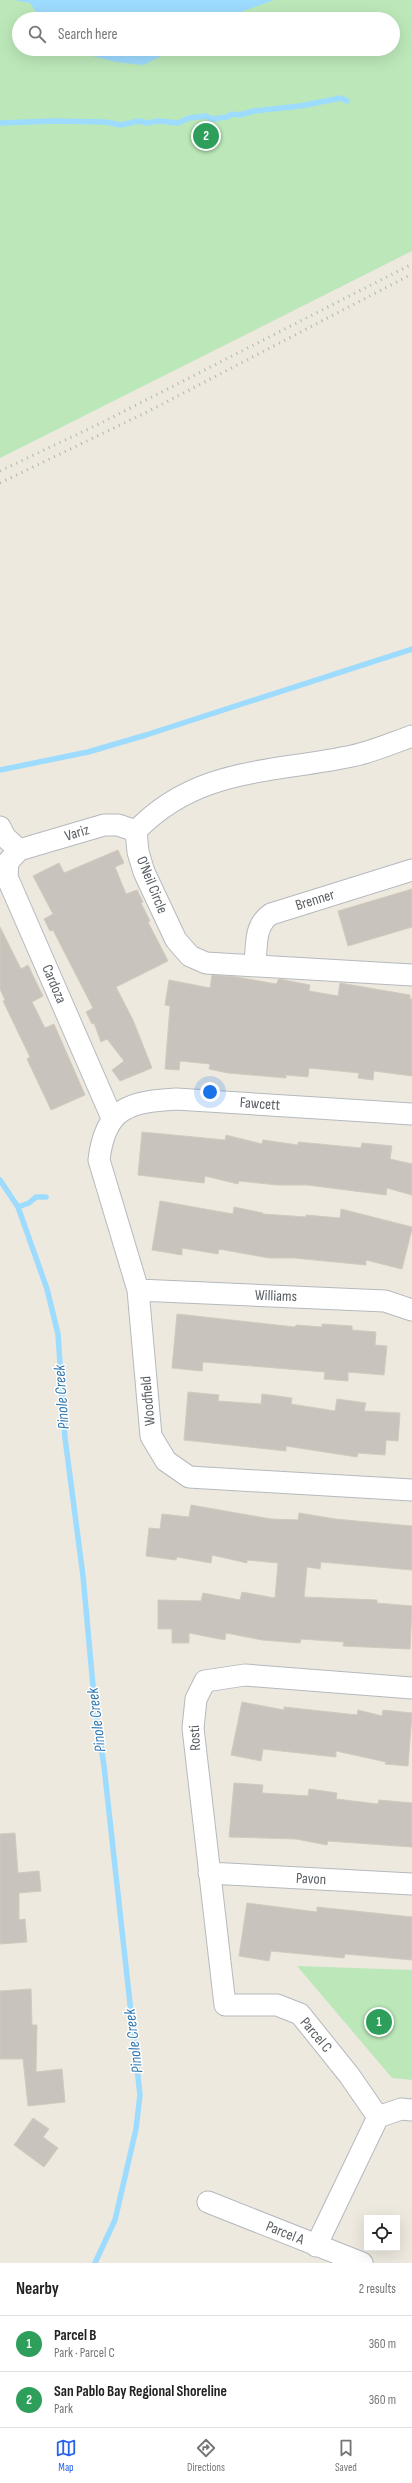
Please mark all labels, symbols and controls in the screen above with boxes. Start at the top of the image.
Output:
search box [12,12,400,56]
icon: search [26,23,48,45]
text: Search here [58,25,118,44]
pin: 2 [193,121,219,151]
street label: Variz [62,820,92,846]
street label: O'Neil Circle [132,853,172,917]
street label: Brenner [293,885,338,915]
street label: Cardoza [37,962,71,1006]
your location [200,1082,220,1102]
street label: Fawcett [239,1093,281,1115]
street label: Williams [255,1286,297,1306]
water label: Pinole Creek [50,1363,74,1430]
street label: Woodfield [136,1375,160,1427]
water label: Pinole Creek [84,1686,110,1753]
street label: Rosti [185,1724,205,1751]
street label: Pavon [295,1869,327,1889]
water label: Pinole Creek [121,2007,147,2074]
pin: 1 [366,2007,392,2037]
street label: Parcel C [296,2013,336,2057]
map controls [364,2215,400,2251]
button: locate [364,2215,400,2251]
street label: Parcel A [263,2217,307,2249]
text: Nearby [16,2279,59,2299]
text: 2 results [359,2281,396,2297]
text: Parcel B [54,2326,96,2345]
text: 1 [26,2336,32,2352]
text: 360 m [369,2336,396,2352]
text: Park · Parcel C [54,2345,115,2361]
text: San Pablo Bay Regional Shoreline [54,2382,227,2401]
text: 2 [26,2392,32,2408]
text: 360 m [369,2392,396,2408]
text: Park [54,2401,73,2417]
tab: Map [55,2437,77,2474]
tab: Directions [187,2437,225,2474]
tab: Saved [335,2437,357,2474]

